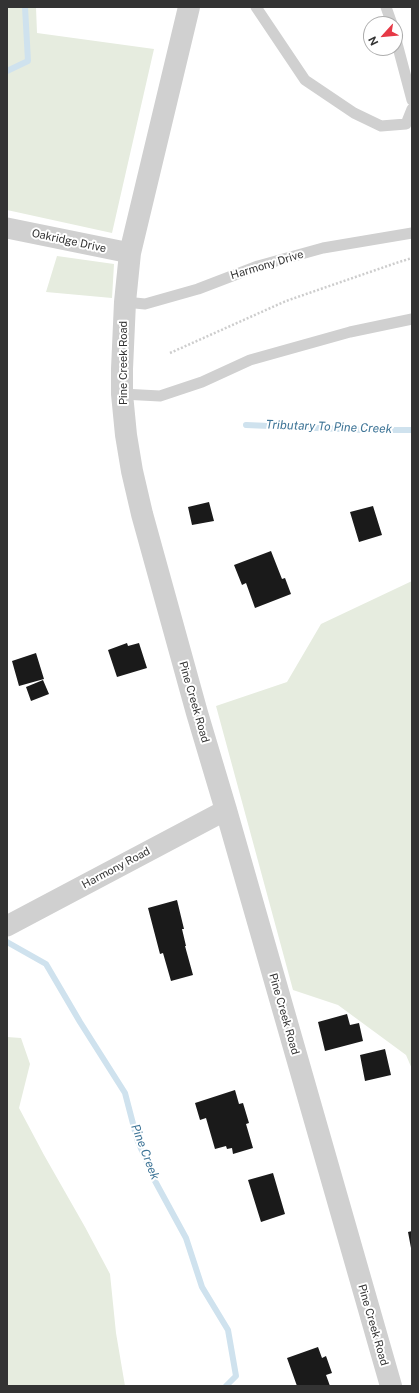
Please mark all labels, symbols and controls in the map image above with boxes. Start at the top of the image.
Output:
north arrow [363,16,403,56]
text: N [366,34,381,48]
street label: Oakridge Drive [31,227,107,255]
street label: Harmony Drive [229,248,305,282]
street label: Pine Creek Road [117,321,131,405]
water label: Tributary To Pine Creek [266,418,392,436]
street label: Pine Creek Road [176,660,212,744]
street label: Harmony Road [80,845,152,891]
street label: Pine Creek Road [266,972,302,1056]
water label: Pine Creek [128,1122,162,1182]
street label: Pine Creek Road [355,1283,391,1367]

